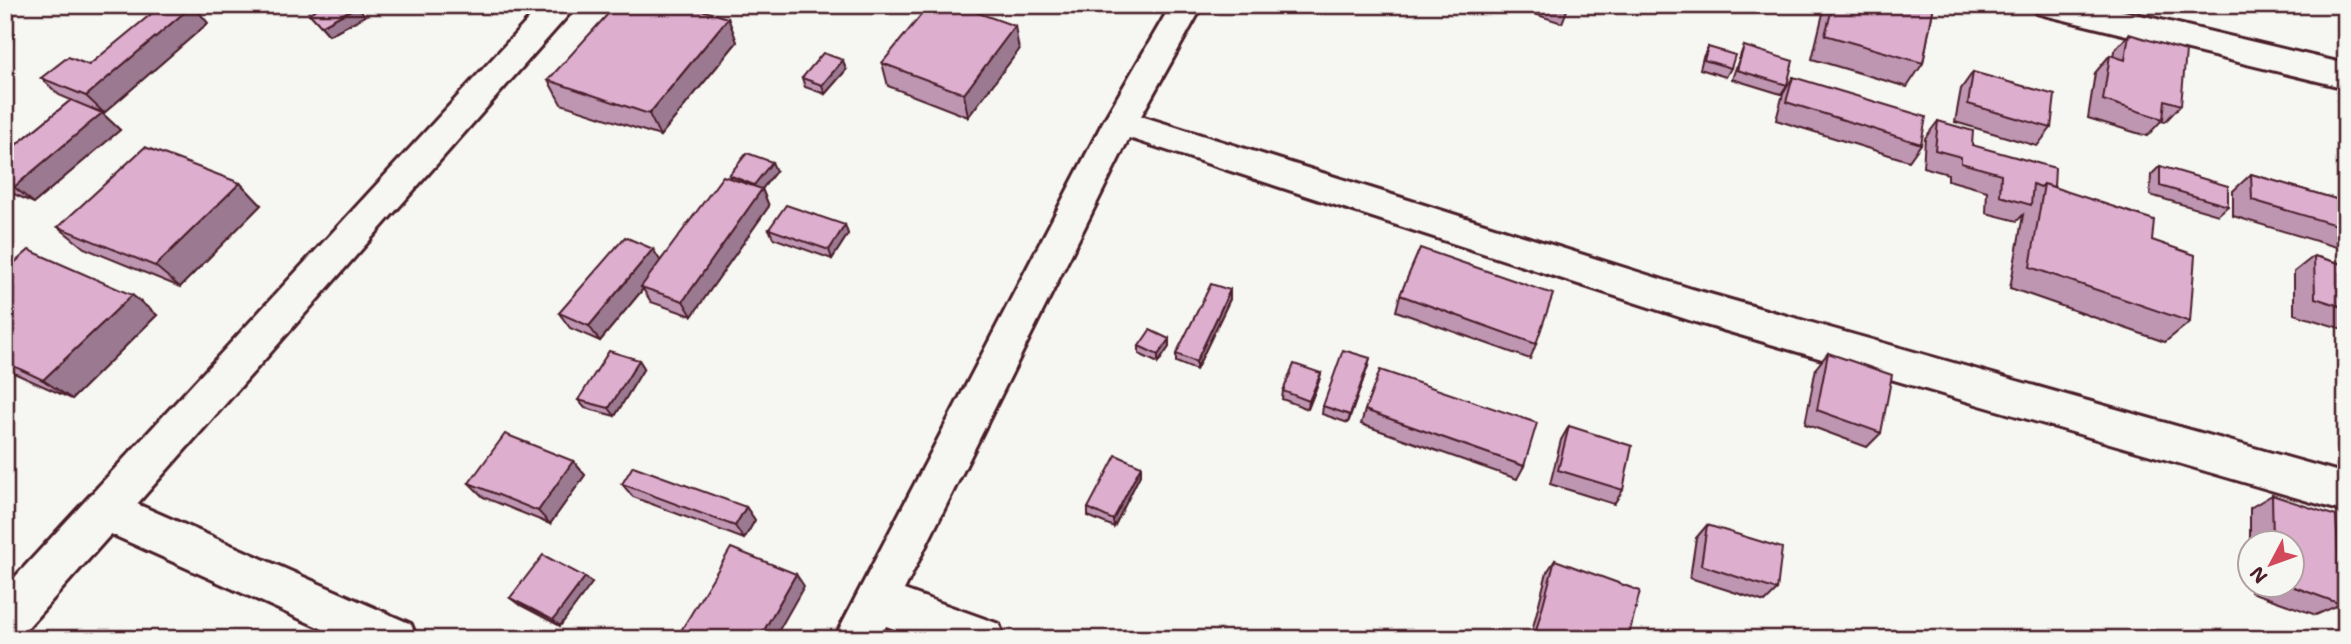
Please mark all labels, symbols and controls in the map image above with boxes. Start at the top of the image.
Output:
north arrow [2236,528,2306,598]
text: N [2244,561,2273,589]

